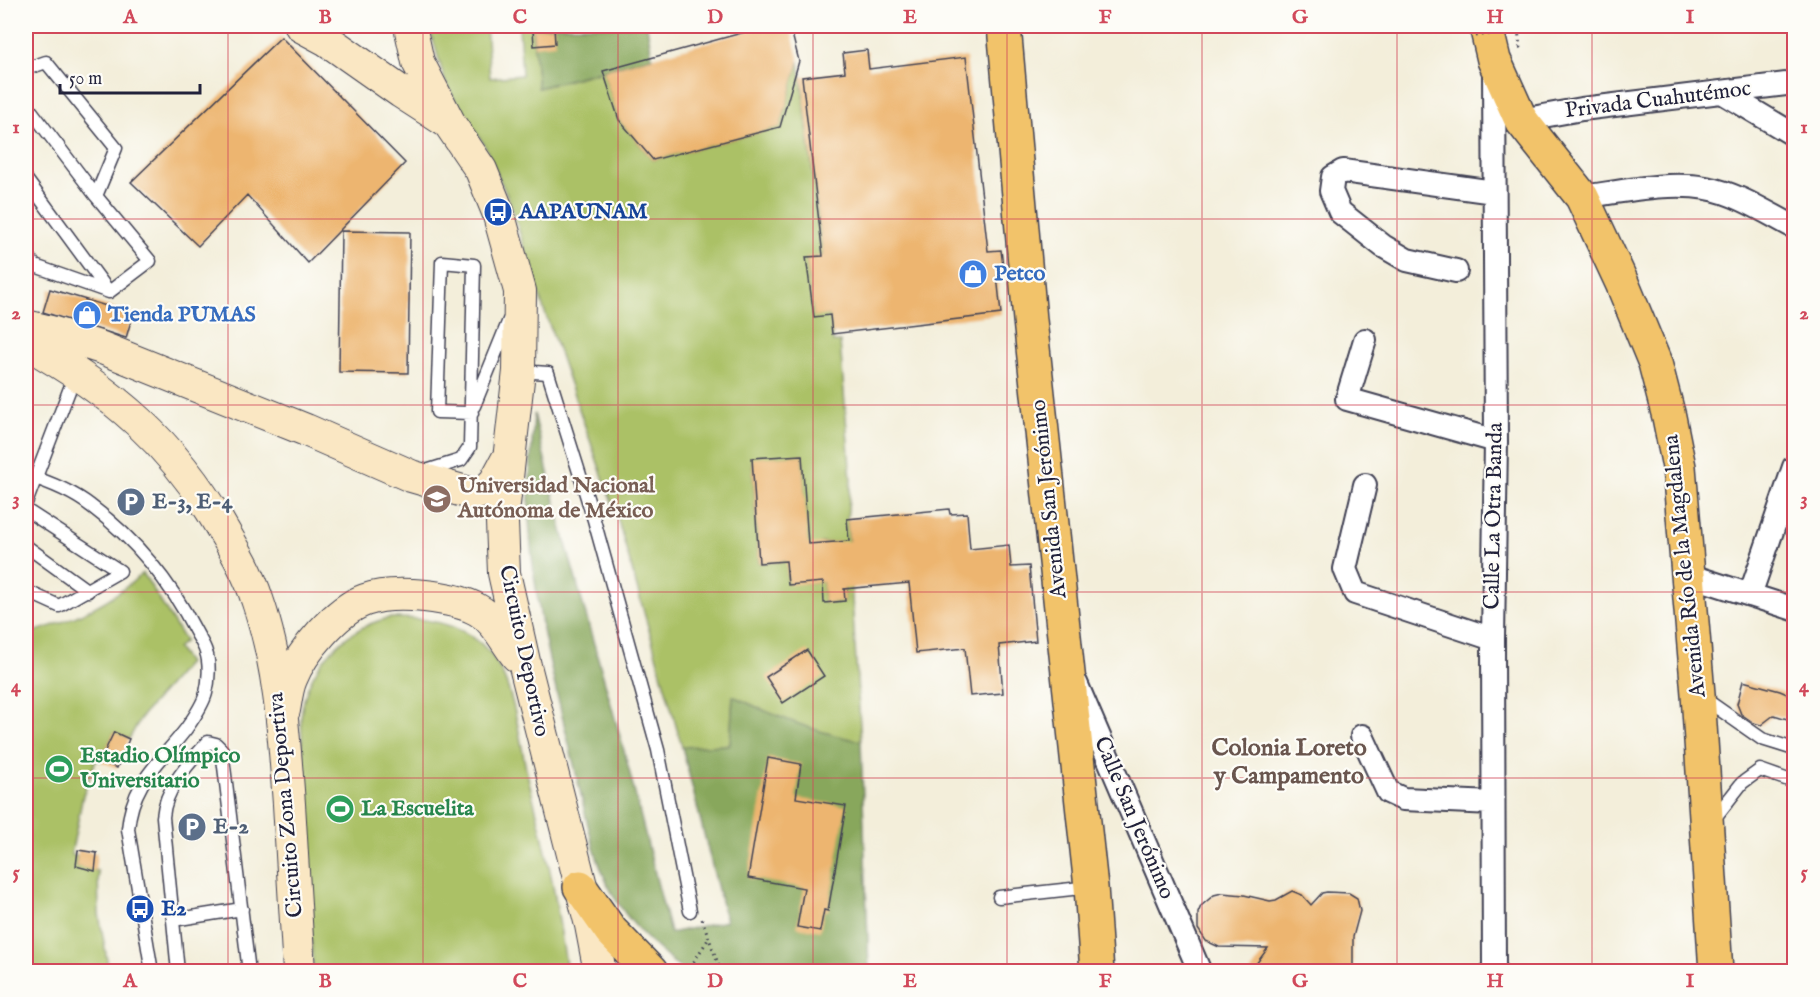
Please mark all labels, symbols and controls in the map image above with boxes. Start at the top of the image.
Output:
text: A [122,5,138,30]
text: B [318,5,332,30]
text: C [513,5,527,30]
text: D [707,5,723,30]
text: E [903,5,917,30]
text: F [1099,5,1112,30]
text: G [1292,5,1309,30]
text: H [1486,5,1504,30]
text: I [1686,5,1695,30]
scale bar [60,57,200,95]
text: 50 m [69,68,102,91]
street label: Privada Cuahutémoc [1563,75,1753,125]
text: 1 [12,115,20,140]
text: 1 [1800,115,1808,140]
bus stop icon: AAPAUNAM [482,196,514,228]
place label: AAPAUNAM [518,198,648,226]
shop icon: Petco [957,258,989,290]
place label: Petco [994,260,1046,288]
shop icon: Tienda PUMAS [71,299,103,331]
text: 2 [11,301,21,326]
place label: Tienda PUMAS [107,301,256,329]
text: 2 [1799,301,1809,326]
street label: Avenida San Jerónimo [1025,398,1073,601]
street label: Calle La Otra Banda [1478,422,1510,610]
street label: Avenida Río de la Magdalena [1657,433,1713,700]
place label: Universidad Nacional Autónoma de México [457,472,656,525]
school or university icon: Universidad Nacional Autónoma de México [421,483,453,515]
parking icon: E-3, E-4 [115,486,147,518]
text: 3 [12,487,20,512]
text: 3 [1800,487,1808,512]
place label: E-3, E-4 [152,488,234,516]
street label: Circuito Deportivo [492,563,556,739]
text: 4 [11,674,22,699]
text: 4 [1799,674,1810,699]
street label: Circuito Zona Deportiva [262,691,310,919]
street label: Calle San Jerónimo [1087,732,1181,904]
district label: Colonia Loreto y Campamento [1211,733,1367,792]
place label: Estadio Olímpico Universitario [79,742,240,795]
sports icon: Estadio Olímpico Universitario [43,753,75,785]
sports icon: La Escuelita [324,793,356,825]
place label: La Escuelita [361,795,474,823]
parking icon: E-2 [176,811,208,843]
place label: E-2 [213,813,249,841]
text: 5 [12,860,20,885]
text: 5 [1800,860,1808,885]
bus stop icon: E2 [124,893,156,925]
place label: E2 [161,895,187,923]
text: A [122,969,138,994]
text: B [318,969,332,994]
text: C [513,969,527,994]
text: D [707,969,723,994]
text: E [903,969,917,994]
text: F [1099,969,1112,994]
text: G [1292,969,1309,994]
text: H [1486,969,1504,994]
text: I [1686,969,1695,994]

